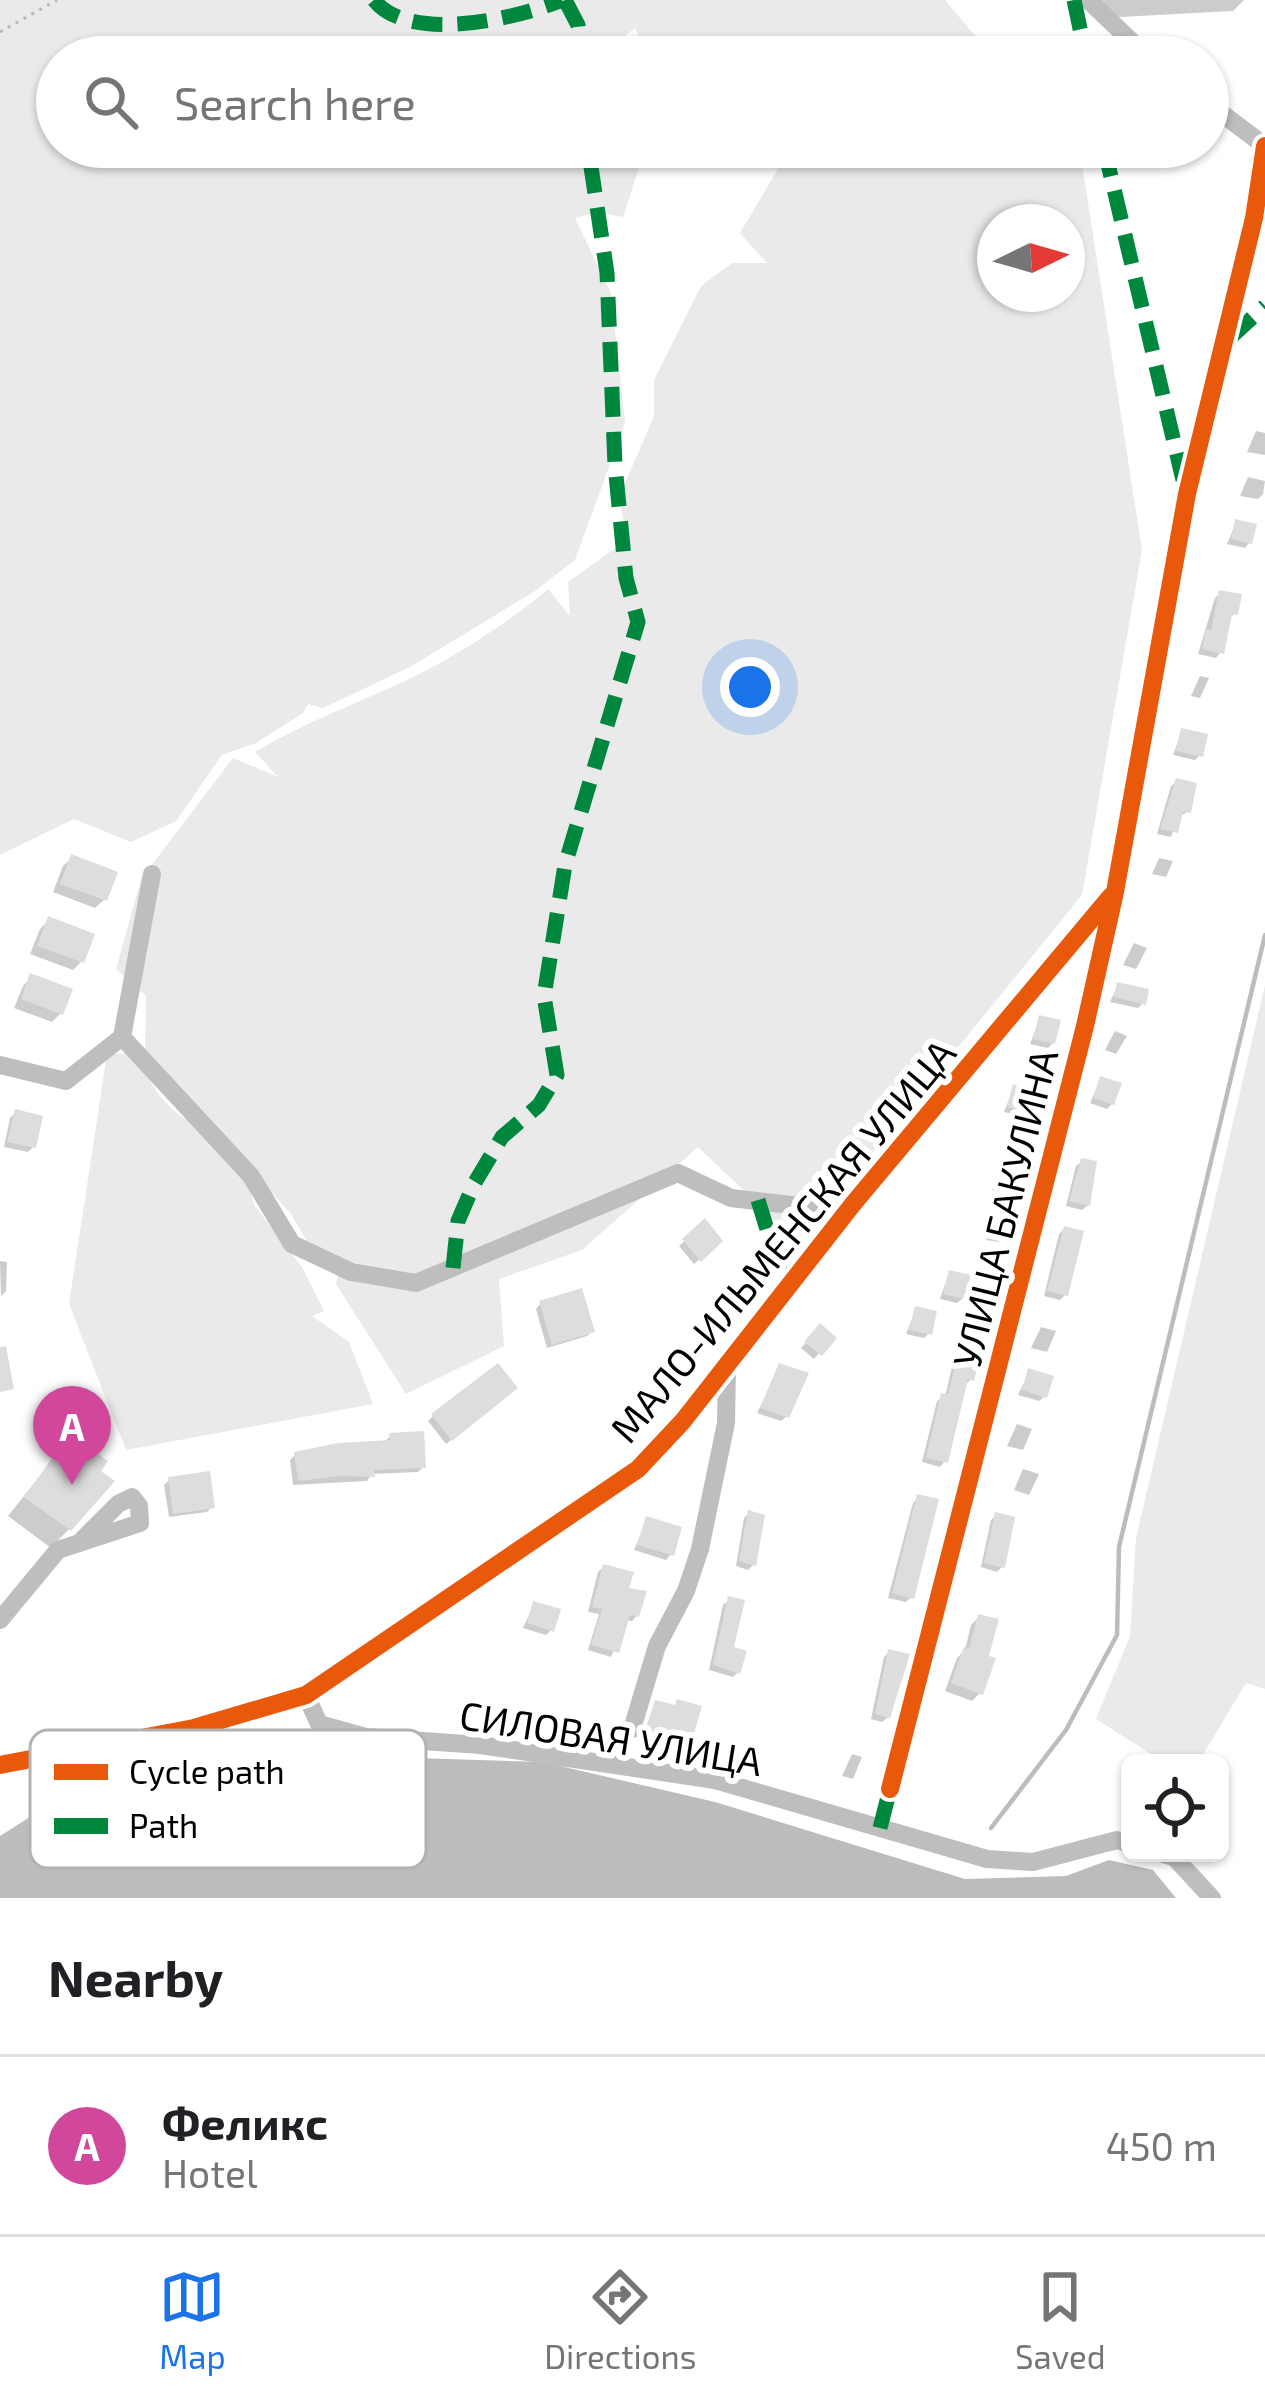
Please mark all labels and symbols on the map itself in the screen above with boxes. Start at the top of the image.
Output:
north arrow [977,204,1085,312]
your location [720,657,780,717]
street label: МАЛО-ИЛЬМЕНСКАЯ УЛИЦА [600,1029,964,1451]
street label: УЛИЦА БАКУЛИНА [942,1044,1066,1372]
pin: A [33,1386,111,1485]
street label: СИЛОВАЯ УЛИЦА [456,1690,766,1784]
legend [30,1730,426,1868]
text: Cycle path [129,1751,285,1791]
text: Path [129,1805,198,1845]

